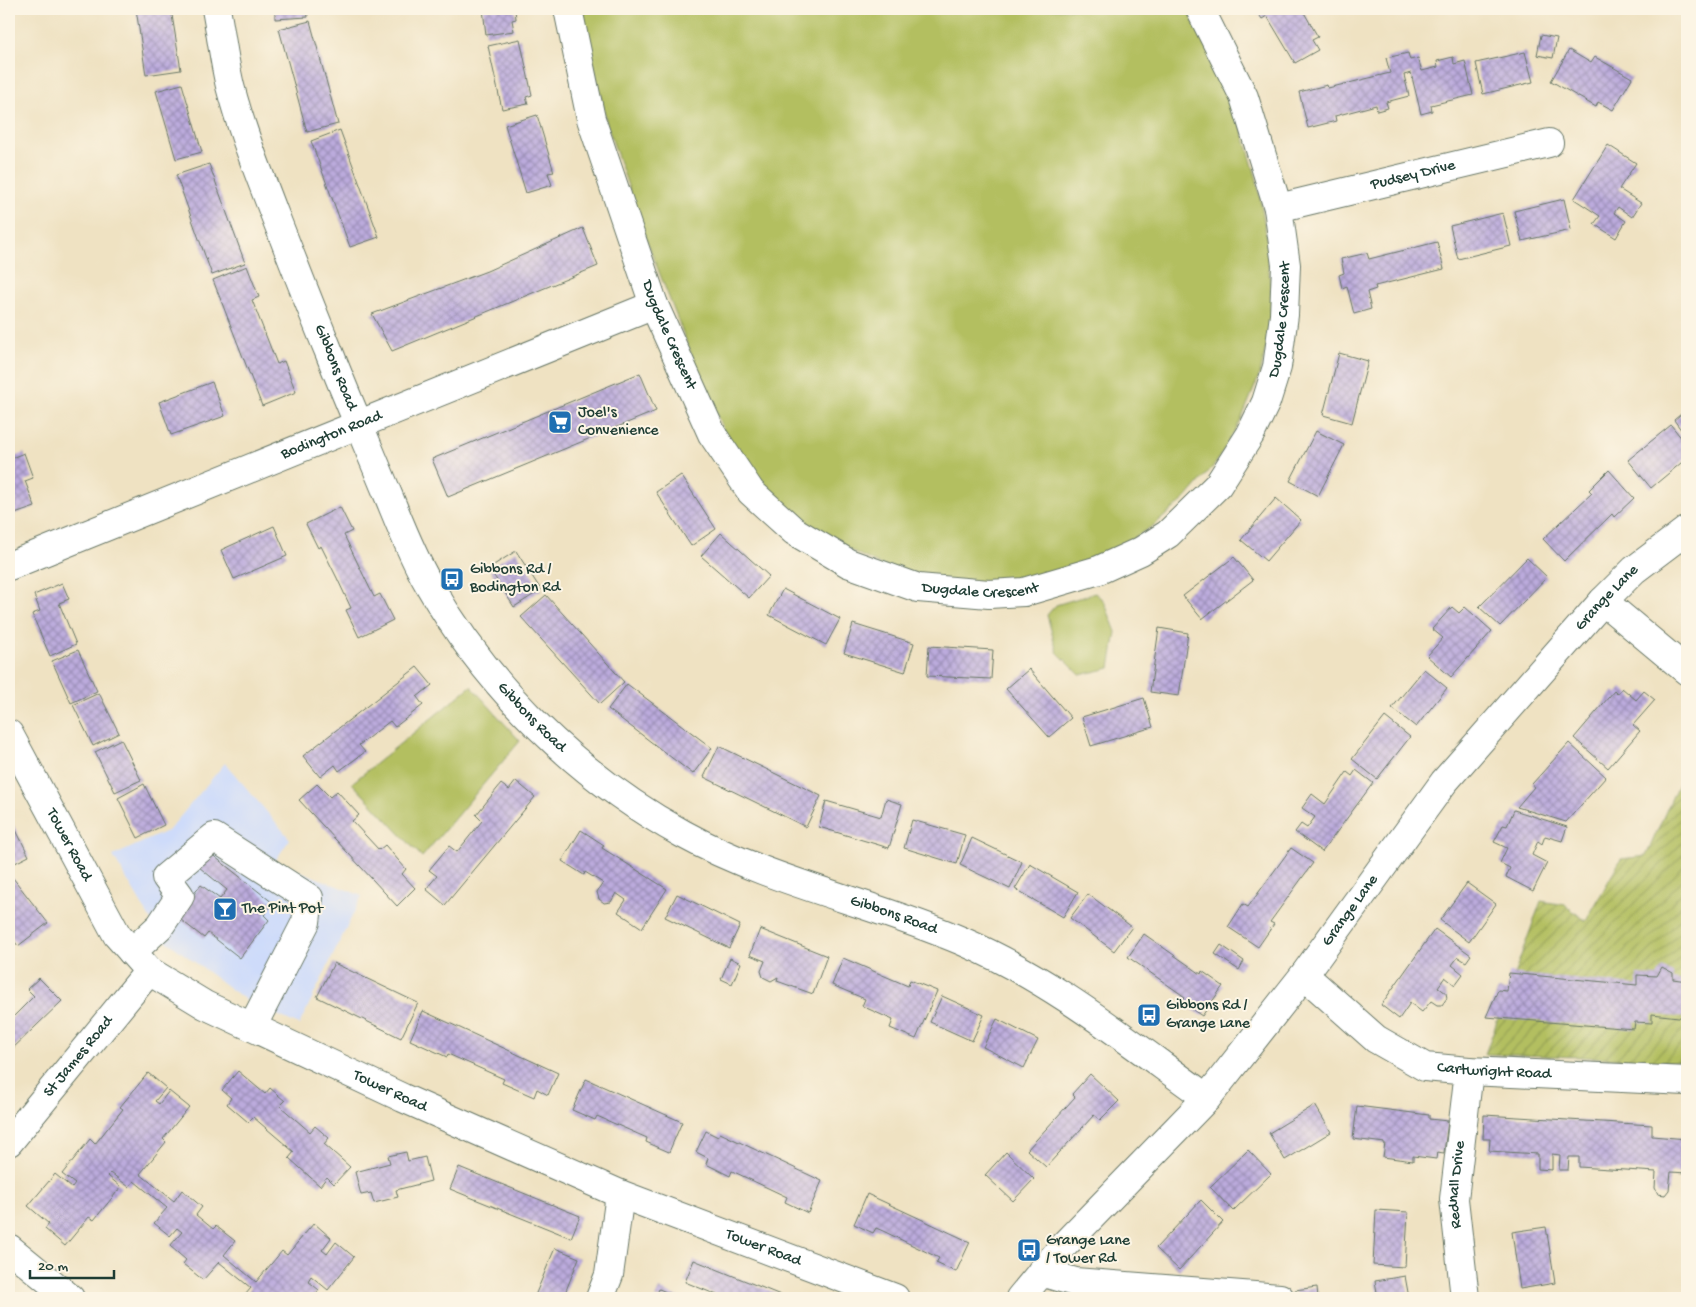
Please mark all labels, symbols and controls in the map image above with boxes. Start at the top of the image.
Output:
street label: Pudsey Drive [1368,156,1458,195]
street label: Dugdale Crescent [1264,259,1296,381]
street label: Dugdale Crescent [637,277,701,394]
street label: Gibbons Road [309,322,362,415]
place label: Joel's Convenience [578,404,659,441]
street label: Bodington Road [277,406,386,465]
supermarket icon: Joel's Convenience [547,409,573,435]
street label: Grange Lane [1571,560,1644,635]
place label: Gibbons Rd / Bodington Rd [469,561,562,598]
bus stop icon: Gibbons Rd / Bodington Rd [439,566,465,592]
street label: Dugdale Crescent [920,578,1043,604]
street label: Gibbons Road [493,679,571,758]
street label: Tower Road [41,805,97,886]
street label: Grange Lane [1318,871,1383,950]
street label: Gibbons Road [848,892,941,940]
bar icon: The Pint Pot [212,896,238,922]
place label: The Pint Pot [241,900,324,919]
place label: Gibbons Rd / Grange Lane [1166,997,1251,1034]
bus stop icon: Gibbons Rd / Grange Lane [1136,1002,1162,1028]
street label: St James Road [40,1011,119,1101]
street label: Cartwright Road [1436,1059,1553,1084]
street label: Tower Road [349,1066,431,1118]
street label: Rednall Drive [1444,1139,1470,1230]
street label: Tower Road [722,1225,805,1272]
place label: Grange Lane / Tower Rd [1046,1232,1131,1269]
bus stop icon: Grange Lane / Tower Rd [1016,1237,1042,1263]
scale bar [30,1247,114,1279]
text: 20 m [38,1258,68,1276]

